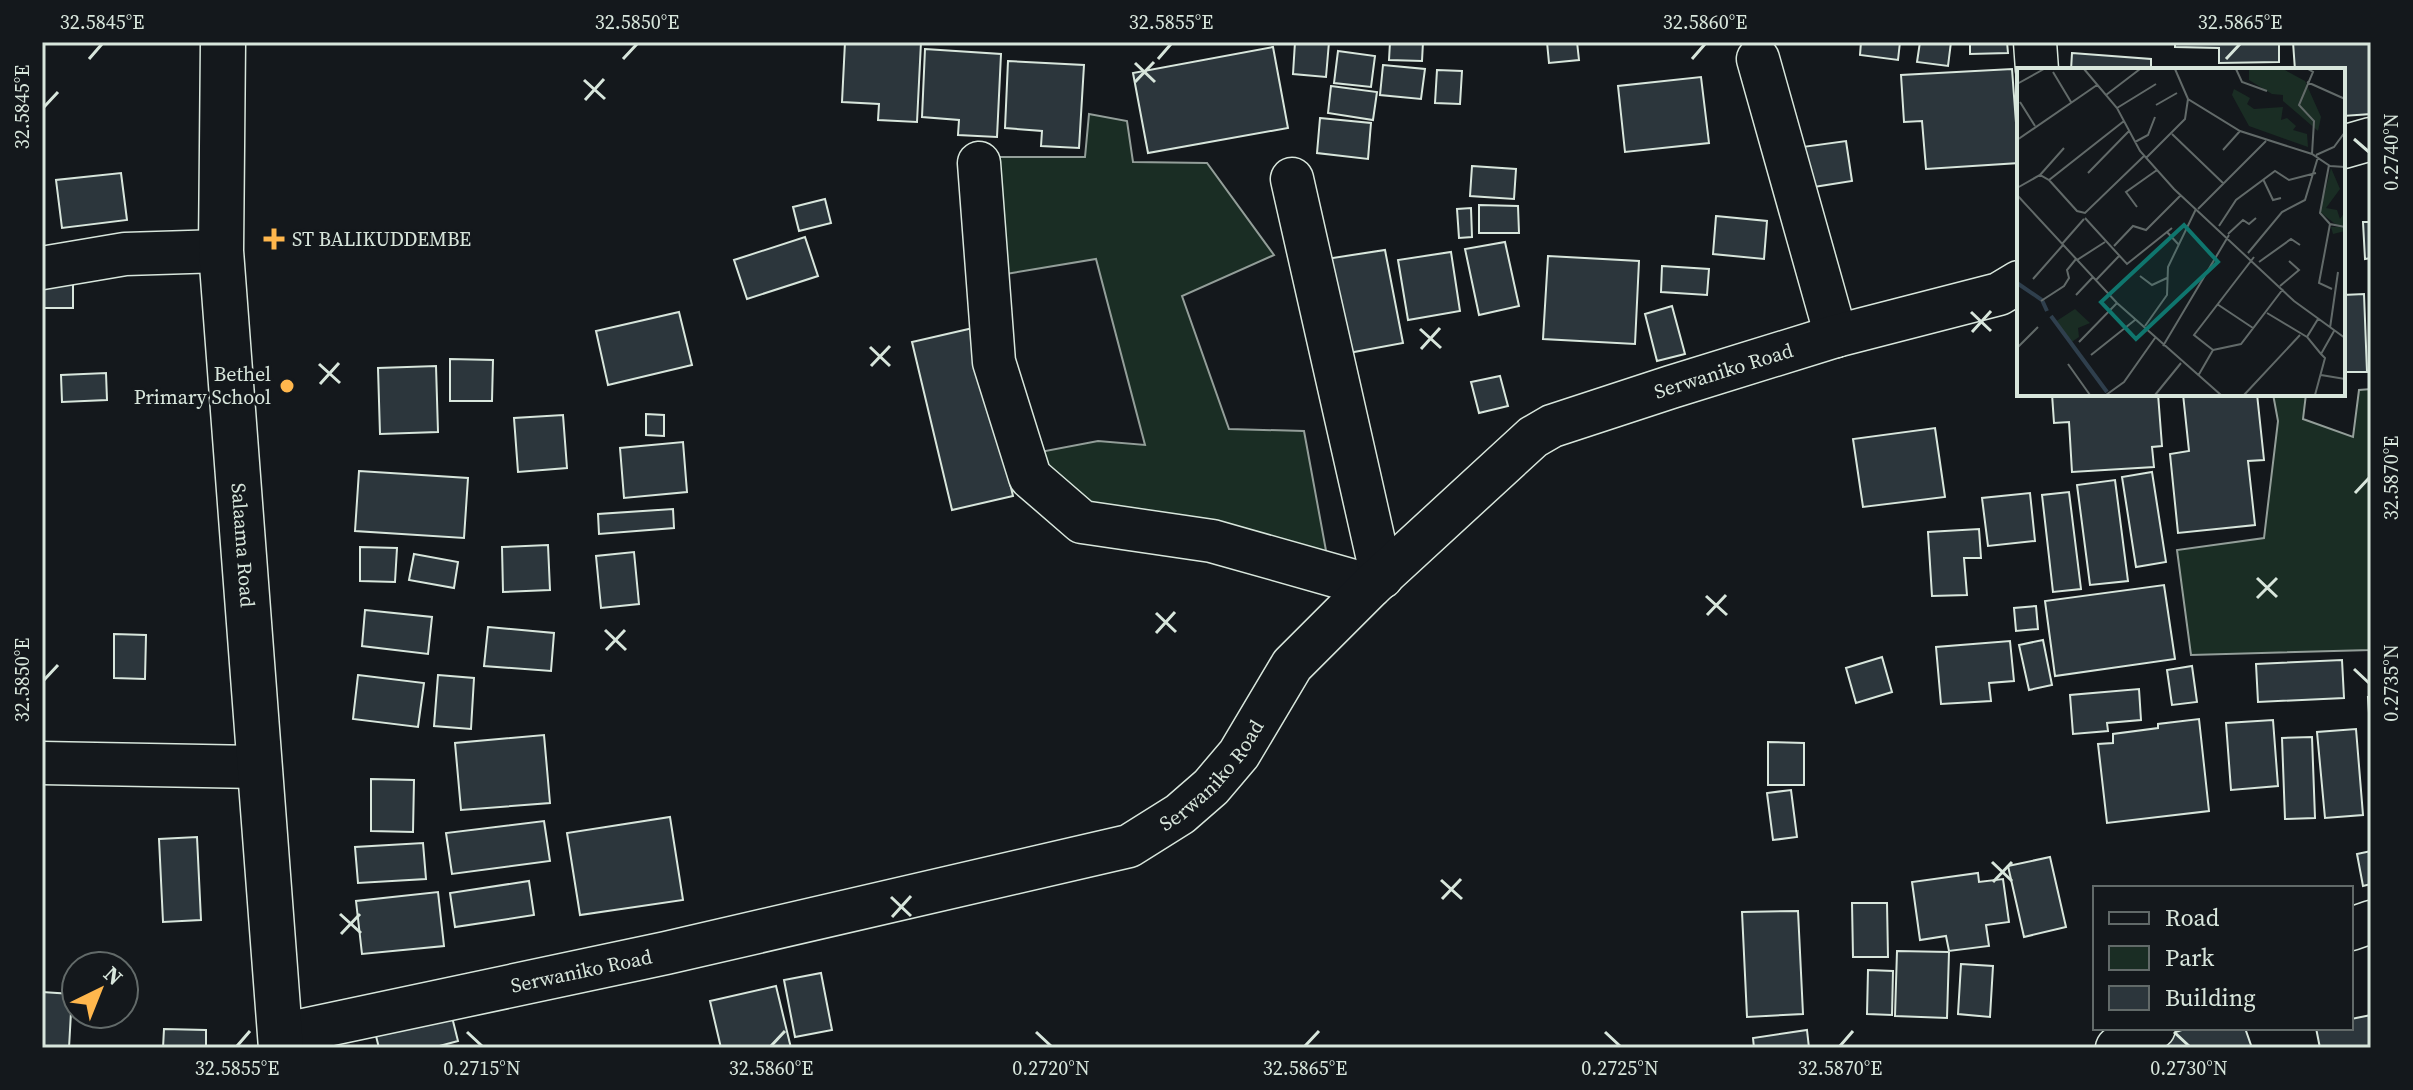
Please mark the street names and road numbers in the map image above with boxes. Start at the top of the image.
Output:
street label: Serwaniko Road [1651,336,1797,406]
street label: Salaama Road [225,482,262,609]
street label: Serwaniko Road [1154,714,1271,838]
street label: Serwaniko Road [508,942,655,1000]

